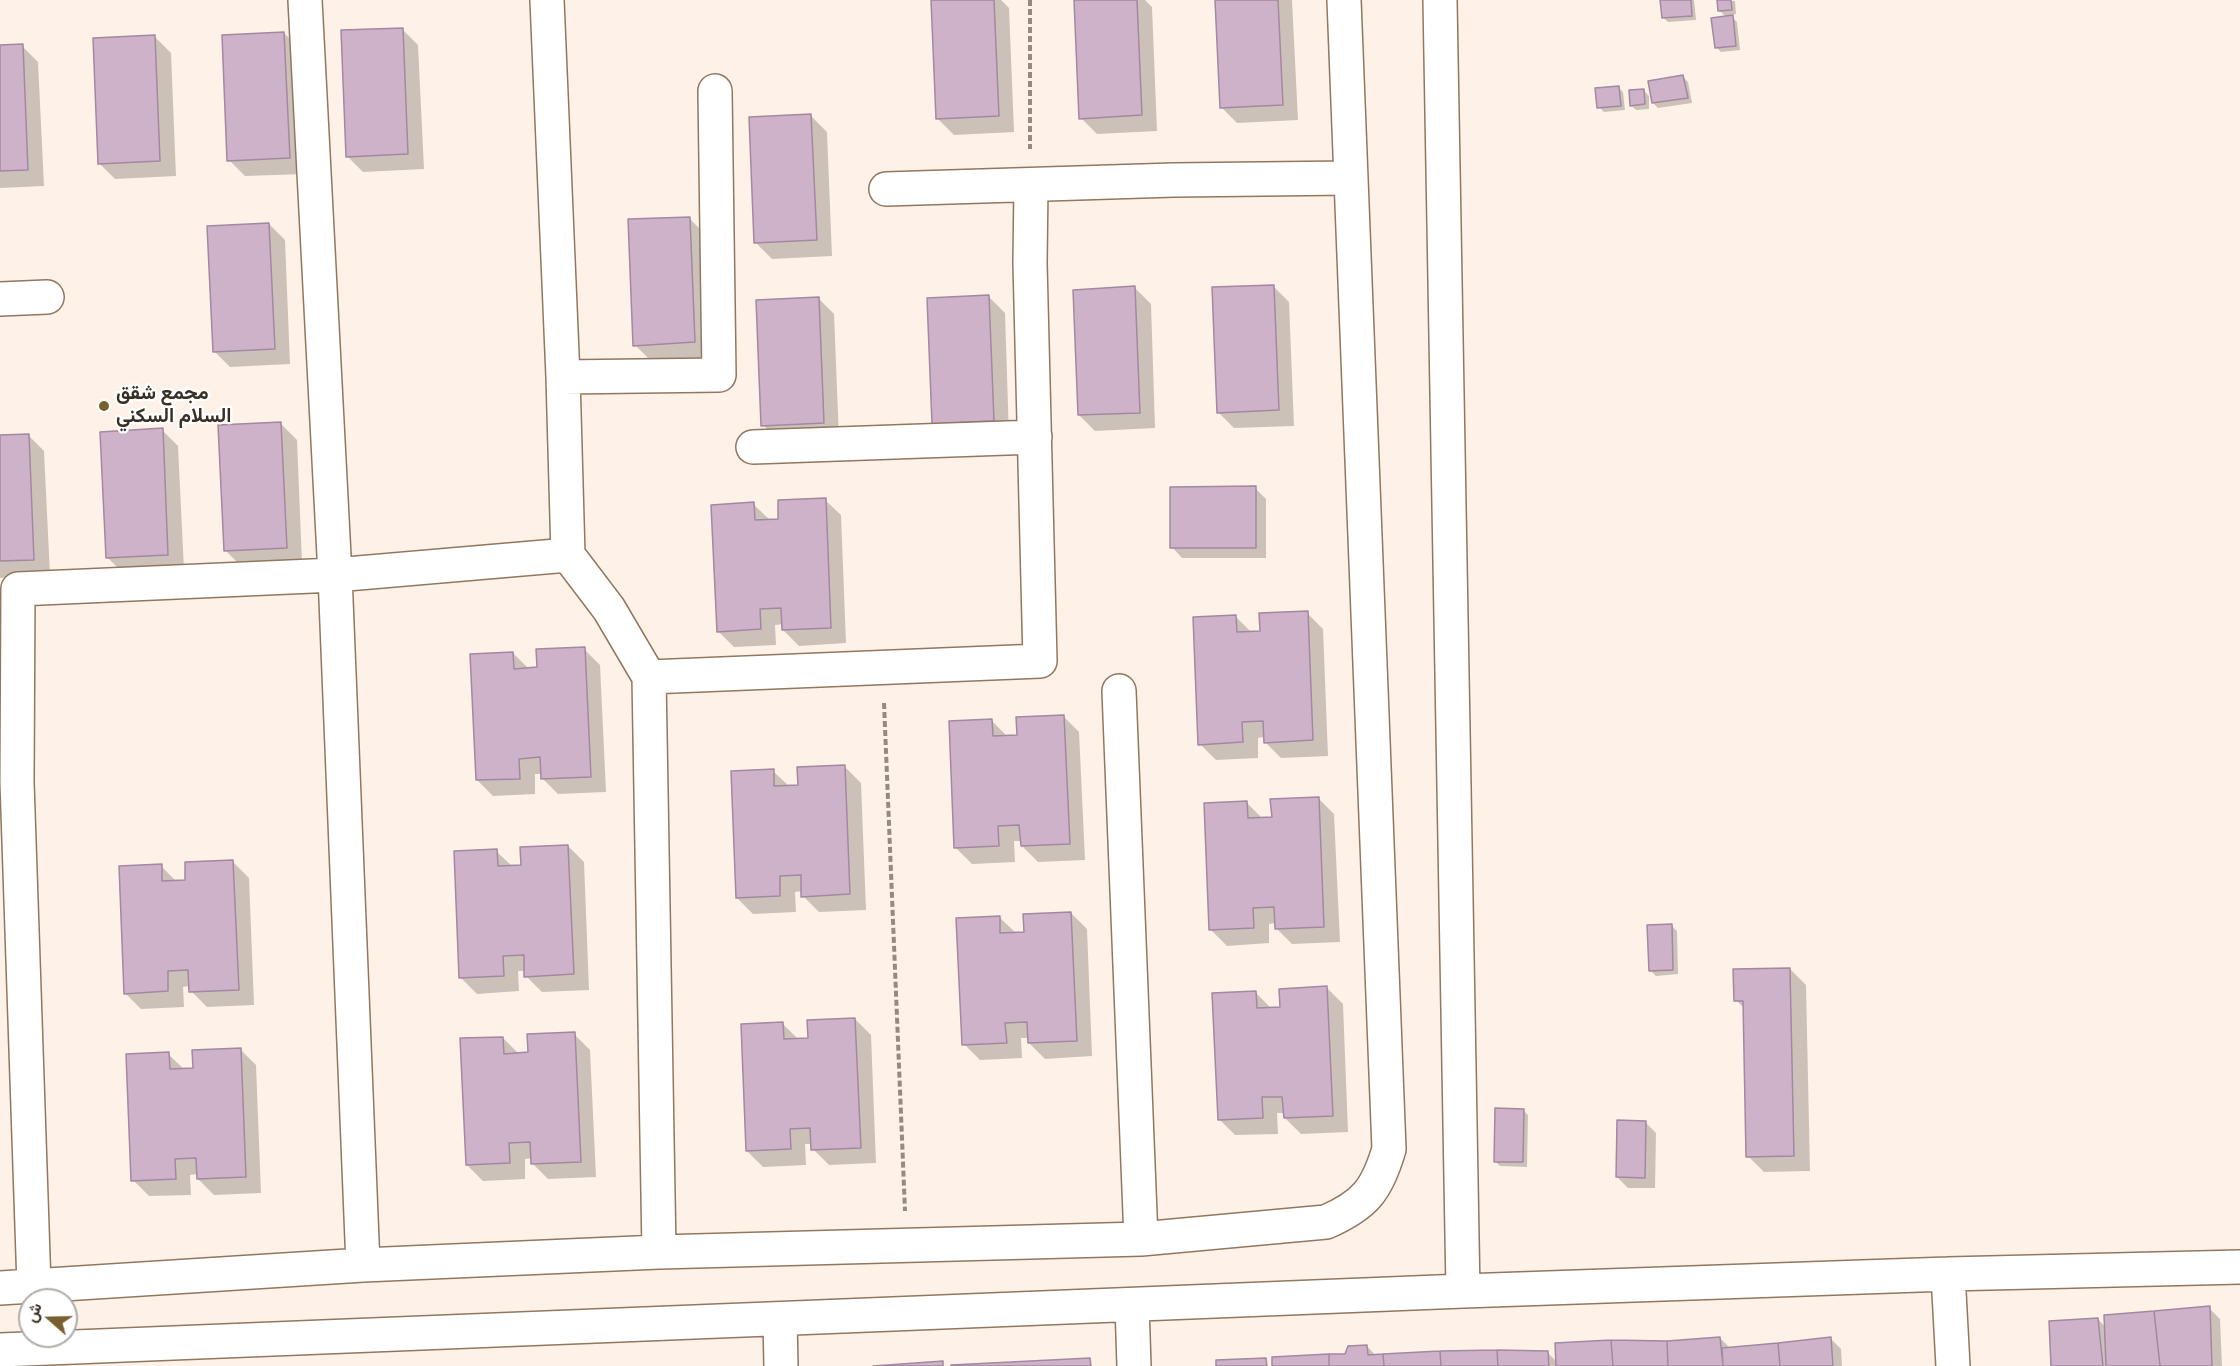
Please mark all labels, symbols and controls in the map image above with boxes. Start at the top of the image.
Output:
place label: مجمع شقق السلام السكني [116,382,231,429]
marker: مجمع شقق السلام السكني [97,399,111,413]
north arrow [18,1288,78,1348]
text: ش [19,1300,47,1325]

